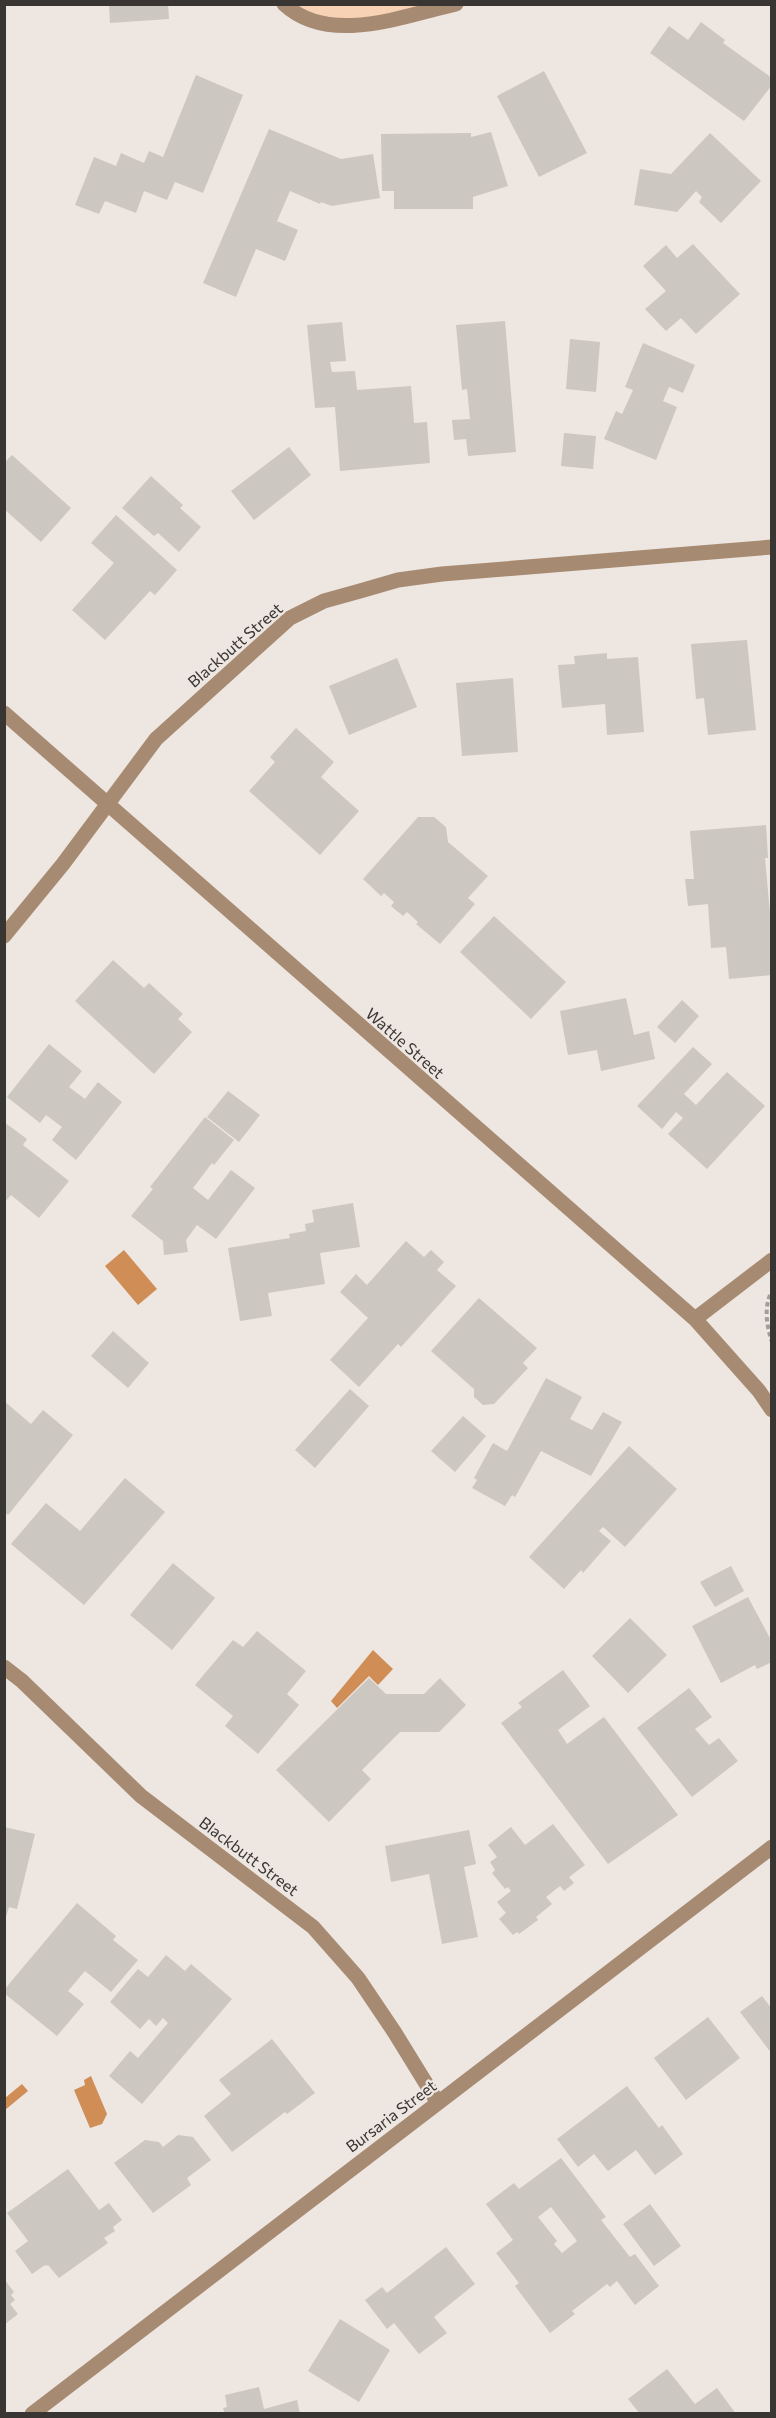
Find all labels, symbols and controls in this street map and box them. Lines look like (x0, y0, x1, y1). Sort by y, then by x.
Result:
street label: Blackbutt Street (183, 598, 286, 691)
street label: Wattle Street (362, 1003, 449, 1082)
street label: Blackbutt Street (196, 1812, 303, 1899)
street label: Bursaria Street (342, 2075, 440, 2156)

